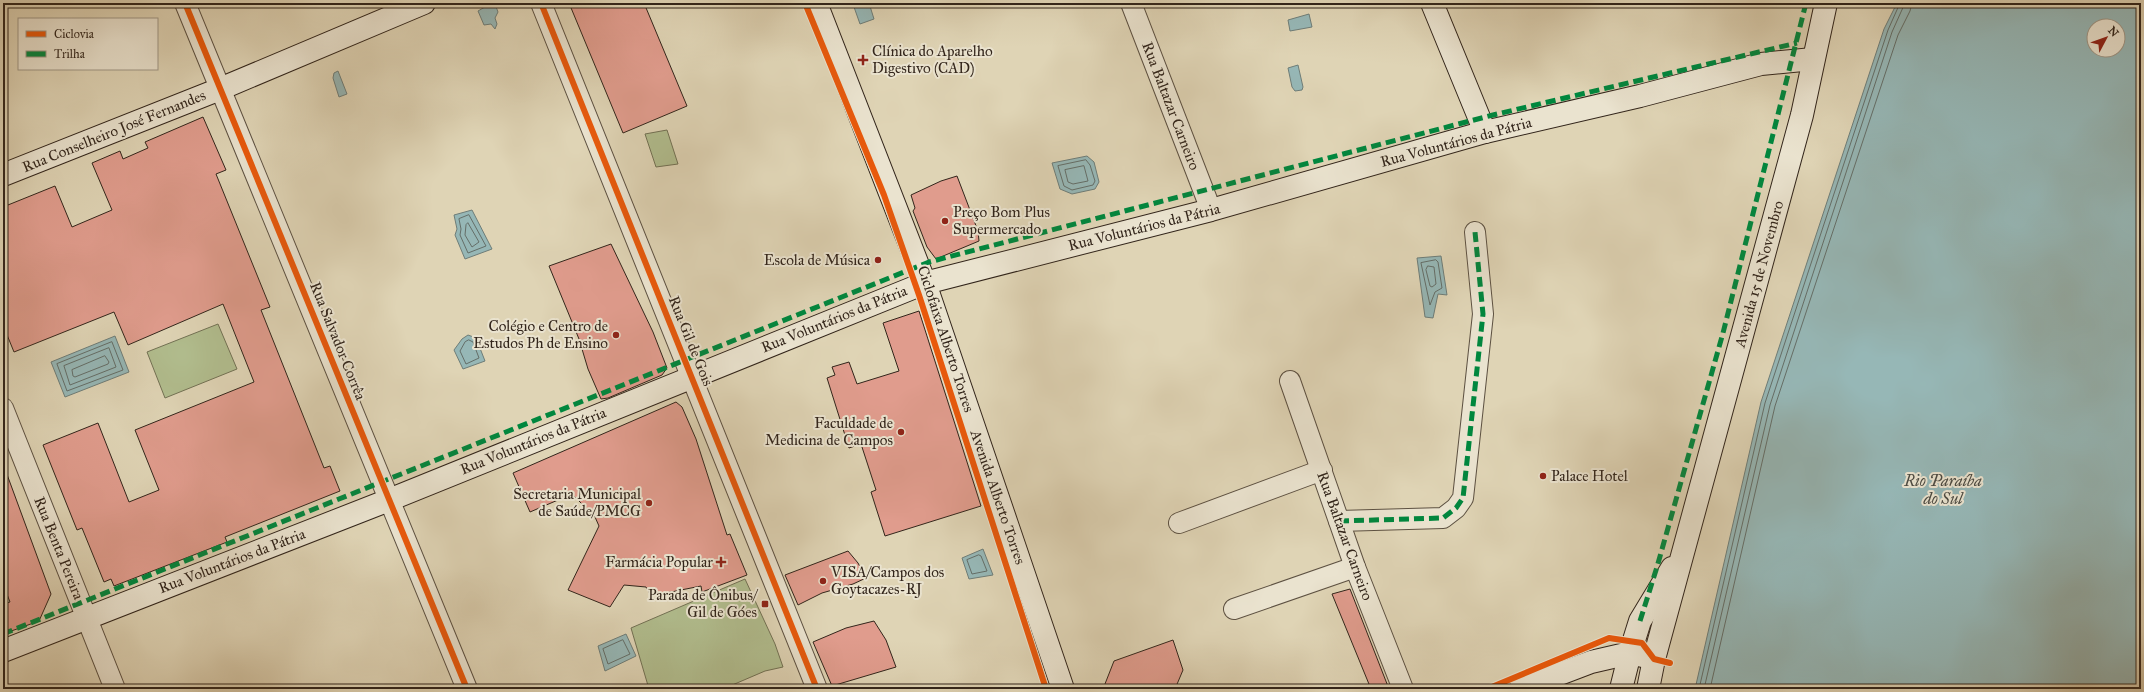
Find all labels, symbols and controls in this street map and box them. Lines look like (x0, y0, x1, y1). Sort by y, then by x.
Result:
legend (18, 18, 158, 70)
north arrow (2086, 18, 2126, 58)
text: N (2105, 24, 2122, 40)
text: Ciclovia (54, 27, 95, 41)
street label: Rua Baltazar Carneiro (1138, 39, 1204, 173)
place label: Clínica do Aparelho Digestivo (CAD) (872, 42, 993, 78)
text: Trilha (54, 47, 86, 61)
marker: Clínica do Aparelho Digestivo (CAD) (857, 54, 869, 66)
street label: Rua Conselheiro José Fernandes (20, 86, 209, 177)
street label: Rua Voluntários da Pátria (1378, 113, 1534, 171)
street label: Avenida 15 de Novembro (1730, 198, 1787, 350)
street label: Rua Voluntários da Pátria (1066, 199, 1222, 255)
place label: Preço Bom Plus Supermercado (953, 203, 1050, 238)
marker: Preço Bom Plus Supermercado (940, 216, 950, 226)
place label: Escola de Música (764, 251, 871, 269)
marker: Escola de Música (873, 255, 883, 265)
street label: Ciclofaixa Alberto Torres (914, 263, 978, 415)
street label: Rua Salvador Corrêa (306, 279, 370, 403)
street label: Rua Voluntários da Pátria (758, 281, 910, 357)
street label: Rua Gil de Gois (665, 293, 717, 389)
place label: Colégio e Centro de Estudos Ph de Ensino (473, 317, 608, 352)
marker: Colégio e Centro de Estudos Ph de Ensino (611, 330, 621, 340)
street label: Rua Voluntários da Pátria (457, 403, 609, 479)
place label: Faculdade de Medicina de Campos (765, 414, 893, 449)
street label: Avenida Alberto Torres (966, 426, 1029, 567)
marker: Faculdade de Medicina de Campos (896, 427, 906, 437)
place label: Palace Hotel (1551, 467, 1629, 485)
street label: Rua Baltazar Carneiro (1313, 469, 1377, 603)
marker: Palace Hotel (1538, 471, 1548, 481)
water label: Rio Paraíba do Sul (1903, 471, 1982, 508)
place label: Secretaria Municipal de Saúde/PMCG (513, 485, 642, 520)
street label: Rua Benta Pereira (30, 494, 88, 603)
marker: Secretaria Municipal de Saúde/PMCG (644, 498, 654, 508)
street label: Rua Voluntários da Pátria (156, 524, 309, 597)
place label: Farmácia Popular (605, 553, 713, 571)
marker: Farmácia Popular (716, 557, 726, 567)
place label: VISA/Campos dos Goytacazes-RJ (830, 563, 944, 599)
marker: VISA/Campos dos Goytacazes-RJ (818, 576, 828, 586)
place label: Parada de Ônibus/ Gil de Góes (648, 586, 759, 621)
marker: Parada de Ônibus/ Gil de Góes (760, 599, 770, 609)

